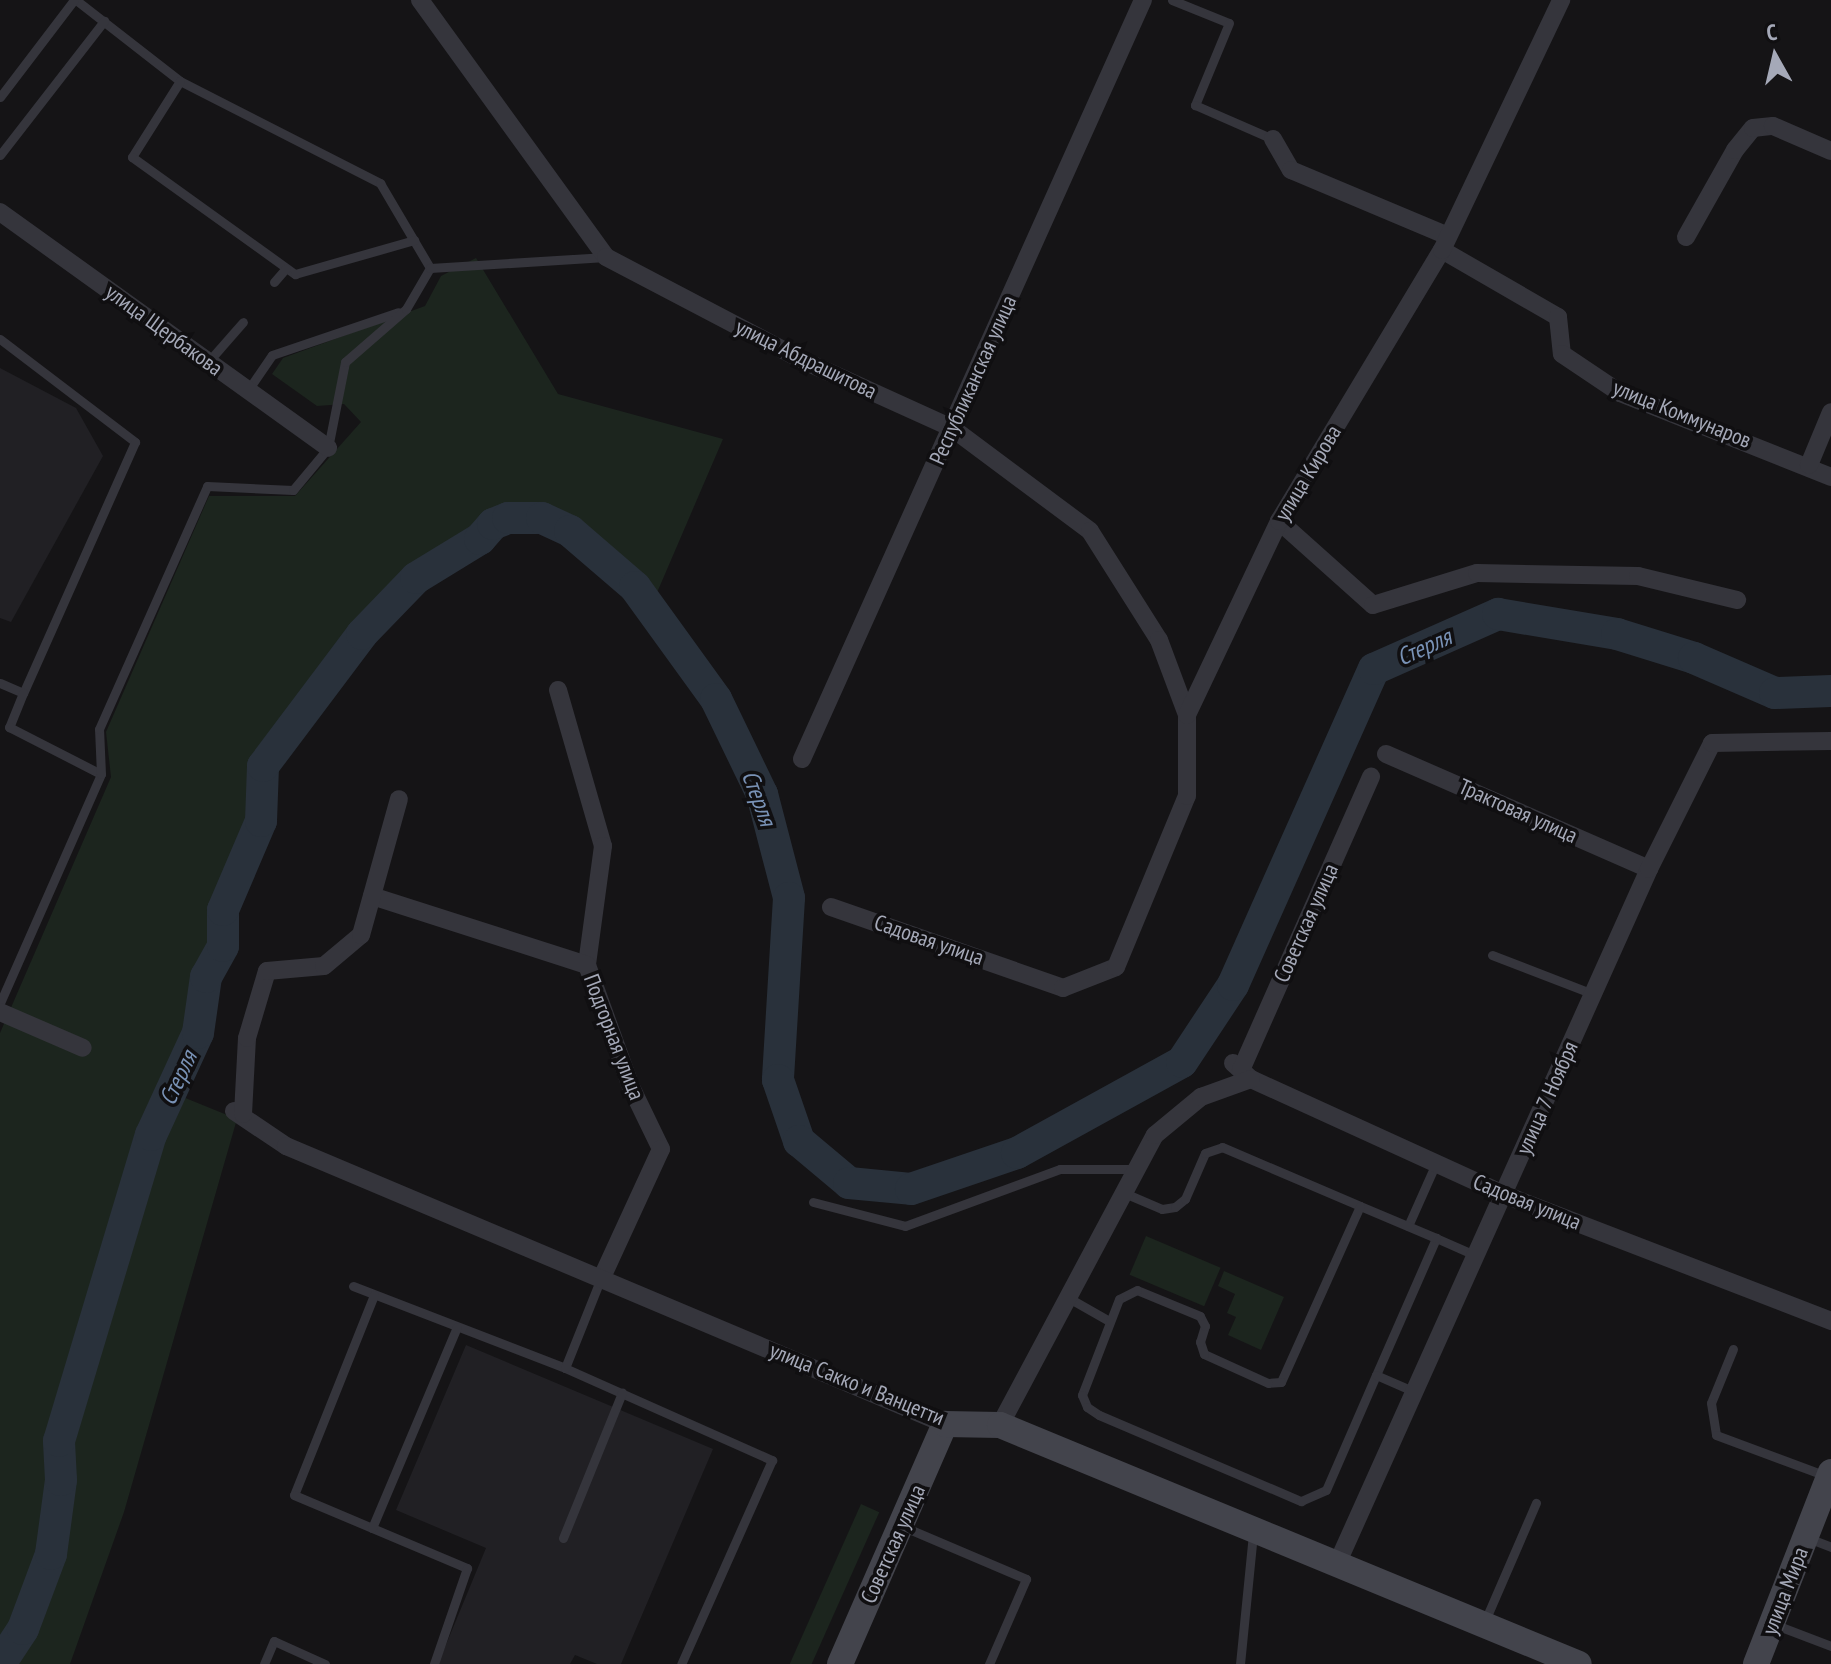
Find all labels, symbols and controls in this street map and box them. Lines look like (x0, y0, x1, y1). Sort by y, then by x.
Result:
north arrow (1735, 16, 1815, 96)
text: С (1765, 18, 1779, 47)
street label: улица Щербакова (100, 279, 228, 381)
street label: Республиканская улица (924, 291, 1022, 469)
street label: улица Абдрашитова (731, 313, 881, 405)
street label: улица Коммунаров (1609, 374, 1755, 454)
street label: улица Кирова (1269, 420, 1347, 526)
water label: Стерля (1392, 622, 1456, 672)
water label: Стерля (736, 766, 782, 830)
street label: Трактовая улица (1455, 773, 1581, 849)
street label: Советская улица (1268, 860, 1344, 986)
street label: Садовая улица (871, 909, 987, 971)
street label: Подгорная улица (578, 970, 650, 1104)
street label: улица 7 Ноября (1510, 1037, 1584, 1159)
water label: Стерля (153, 1046, 203, 1110)
street label: Садовая улица (1469, 1168, 1585, 1236)
street label: улица Сакко и Ванцетти (766, 1337, 948, 1431)
street label: Советская улица (855, 1481, 931, 1607)
street label: улица Мира (1756, 1543, 1814, 1639)

